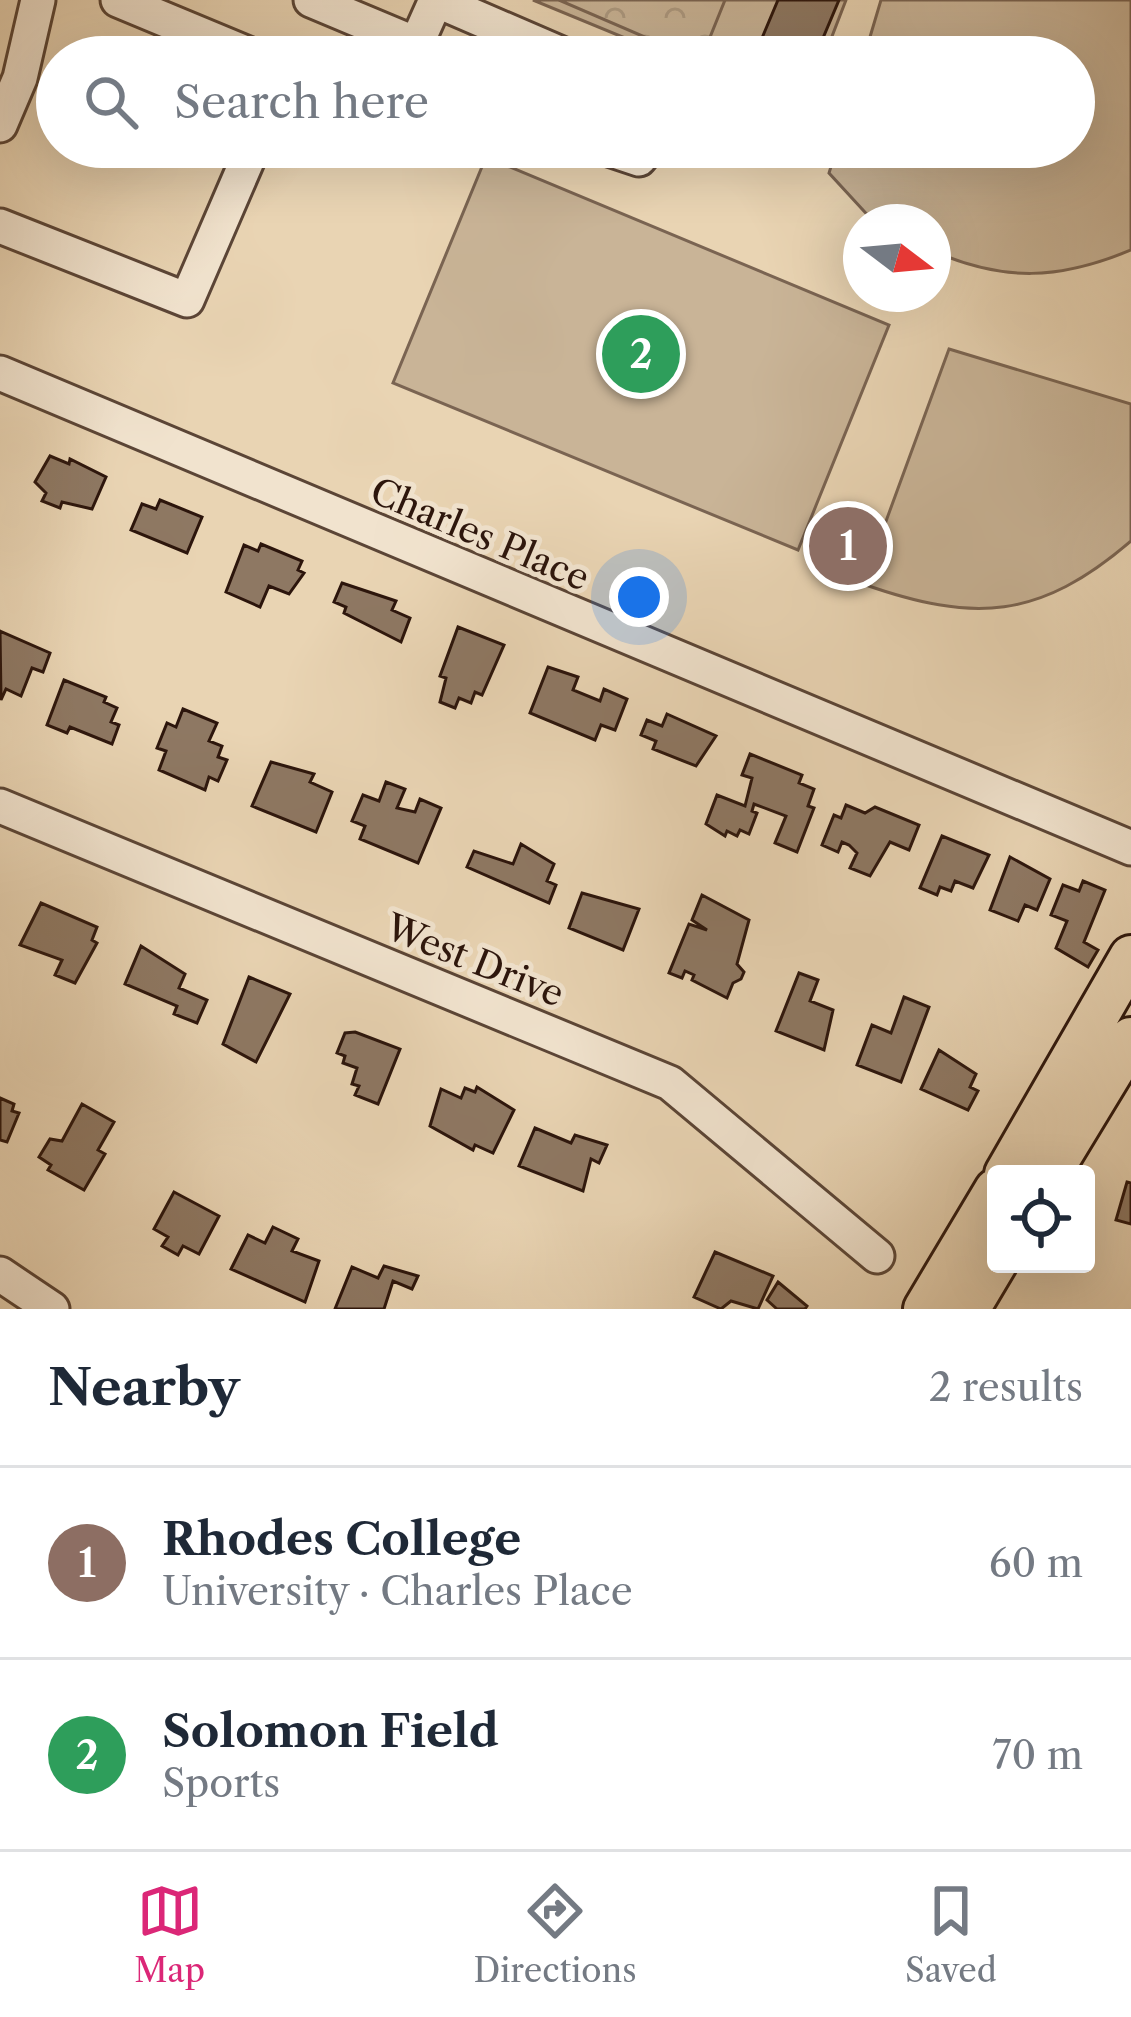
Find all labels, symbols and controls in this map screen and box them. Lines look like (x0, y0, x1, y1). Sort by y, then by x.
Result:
search box (36, 36, 1095, 168)
icon: search (78, 69, 144, 135)
text: Search here (174, 74, 429, 130)
north arrow (843, 204, 951, 312)
pin: 2 (602, 309, 680, 399)
street label: Charles Place (364, 468, 596, 600)
pin: 1 (809, 501, 887, 591)
your location (609, 567, 669, 627)
street label: West Drive (379, 904, 570, 1016)
map controls (987, 1165, 1095, 1273)
button: locate (987, 1165, 1095, 1273)
text: Nearby (48, 1356, 240, 1418)
text: 2 results (929, 1363, 1083, 1411)
text: Rhodes College (162, 1511, 521, 1567)
text: 1 (78, 1539, 96, 1587)
text: 60 m (989, 1539, 1083, 1587)
text: University · Charles Place (162, 1567, 633, 1615)
text: Solomon Field (162, 1703, 499, 1759)
text: 2 (75, 1731, 99, 1779)
text: 70 m (992, 1731, 1083, 1779)
text: Sports (162, 1759, 280, 1807)
tab: Map (134, 1878, 205, 1991)
tab: Directions (474, 1878, 637, 1991)
tab: Saved (905, 1878, 997, 1991)

